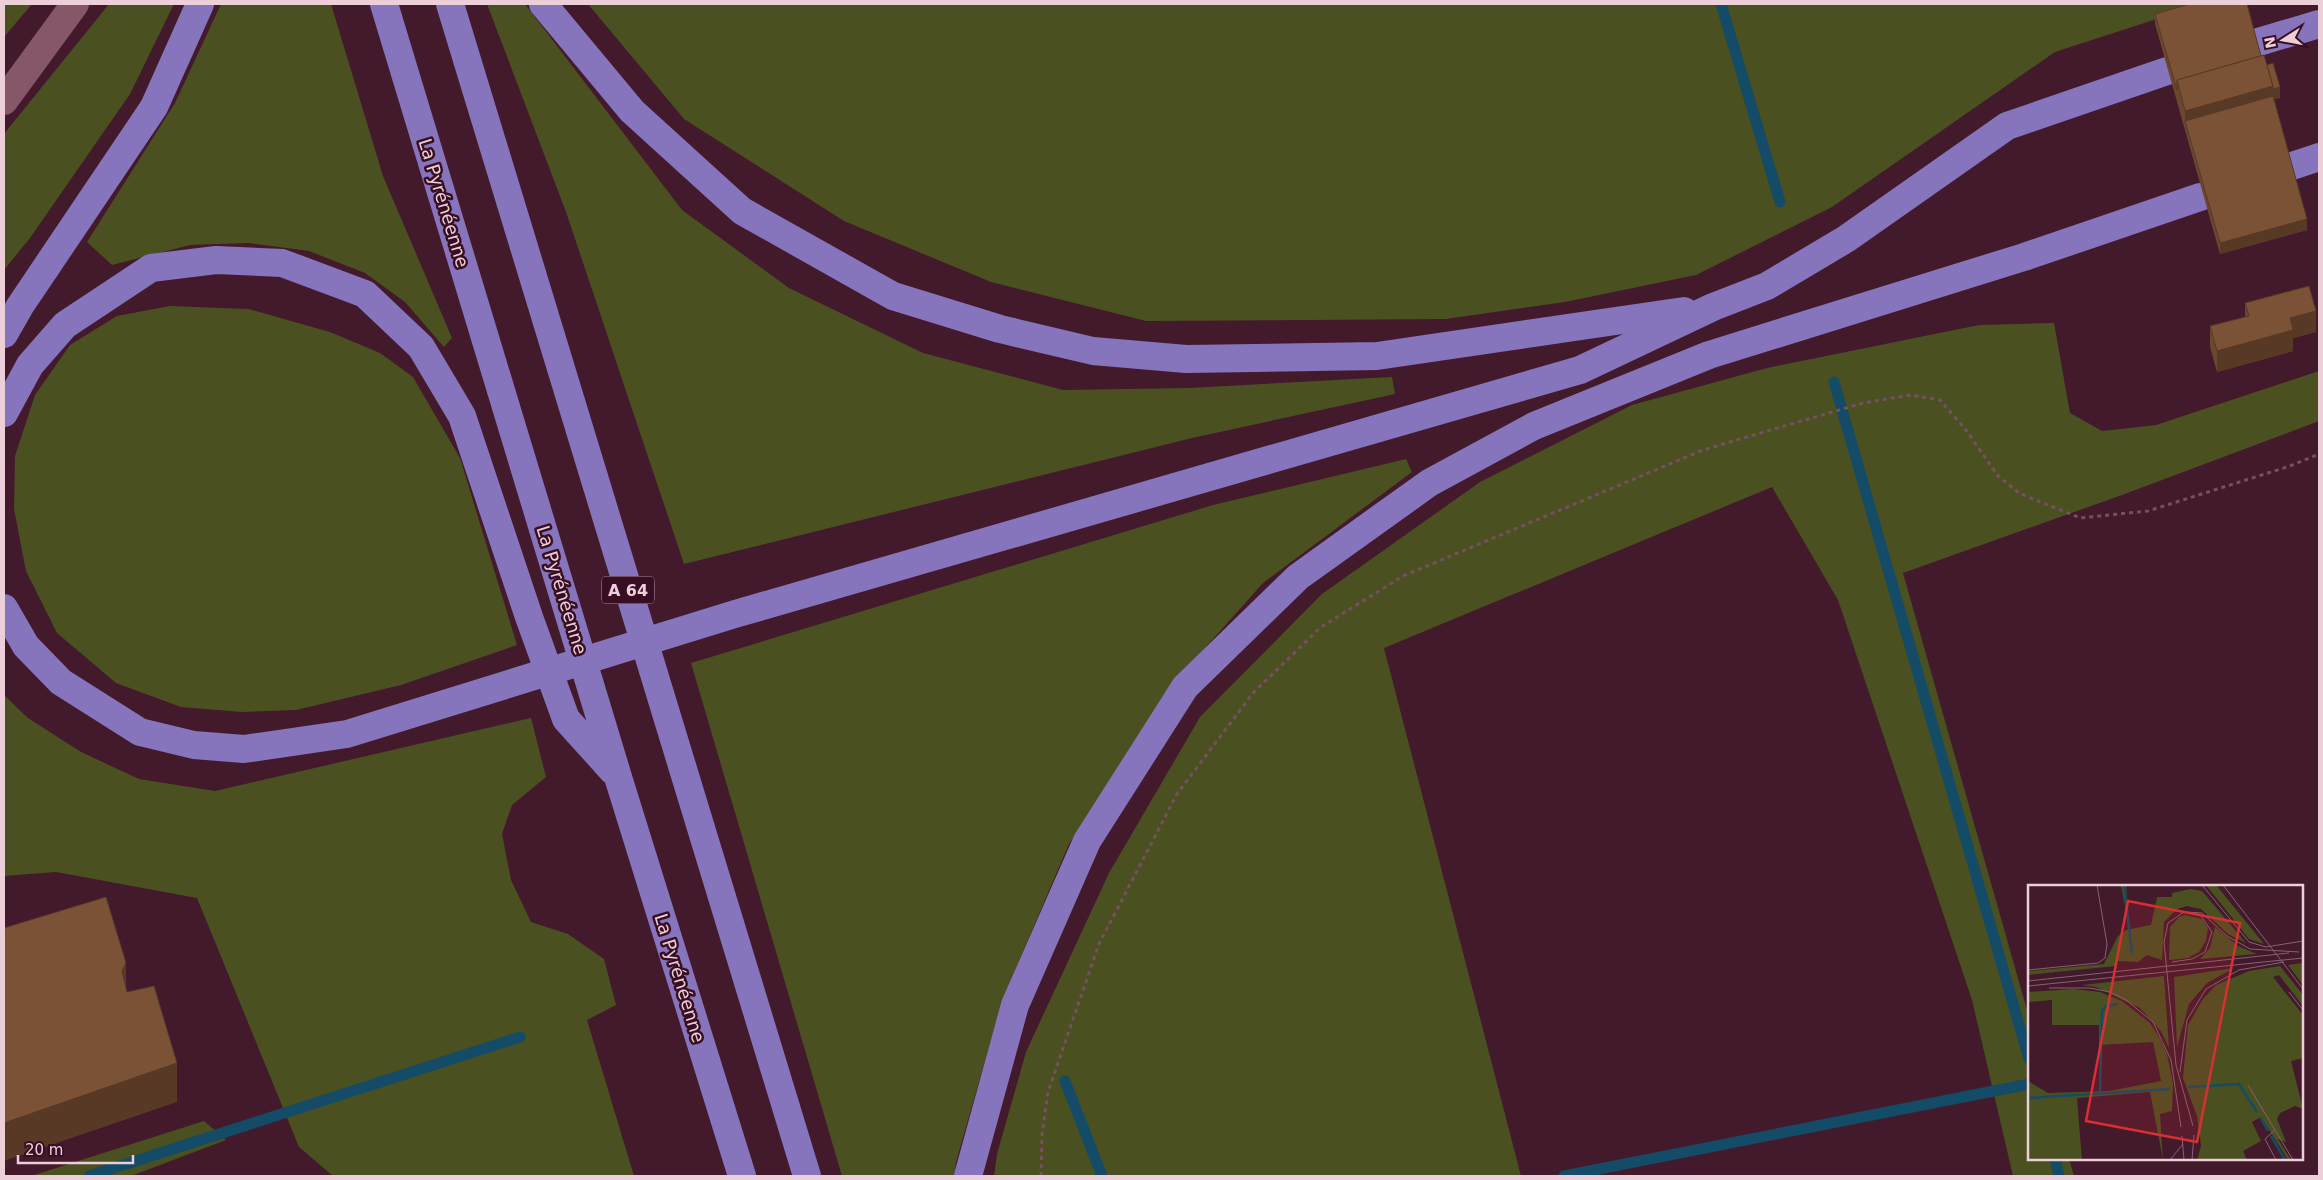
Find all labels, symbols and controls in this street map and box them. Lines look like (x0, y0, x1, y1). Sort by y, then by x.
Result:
north arrow (2258, 15, 2308, 65)
text: N (2261, 35, 2279, 50)
street label: La Pyrénéenne (414, 136, 474, 270)
street label: La Pyrénéenne (532, 523, 592, 657)
road number: A 64 (602, 576, 654, 604)
inset map (2028, 885, 2303, 1160)
street label: La Pyrénéenne (650, 911, 710, 1045)
scale bar (18, 1132, 132, 1164)
text: 20 m (25, 1141, 63, 1159)

